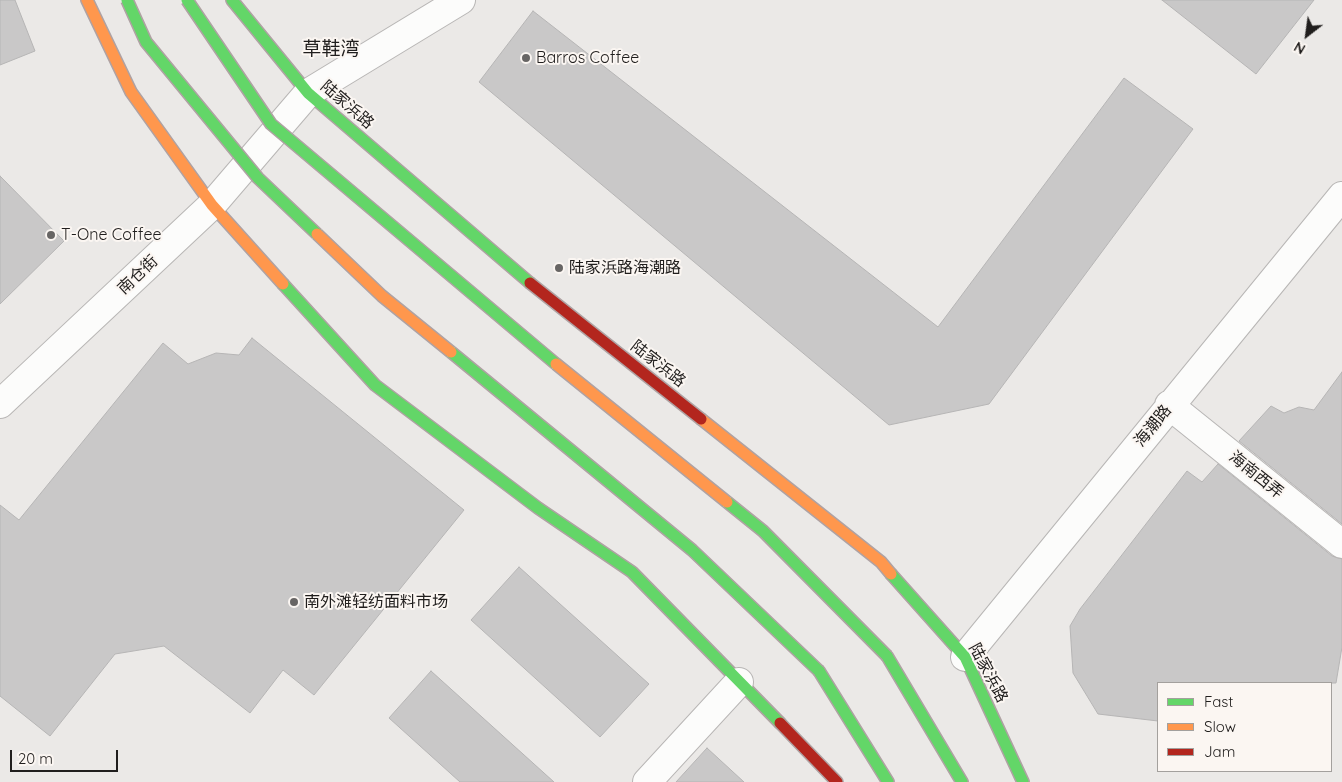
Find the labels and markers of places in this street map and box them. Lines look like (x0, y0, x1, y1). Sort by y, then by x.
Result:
place label: Barros Coffee (536, 48, 639, 68)
marker: Barros Coffee (520, 52, 532, 64)
place label: T-One Coffee (61, 225, 162, 245)
marker: T-One Coffee (45, 229, 57, 241)
place label: 陆家浜路海潮路 (569, 258, 681, 278)
marker: 陆家浜路海潮路 (553, 262, 565, 274)
place label: 南外滩轻纺面料市场 (304, 592, 448, 612)
marker: 南外滩轻纺面料市场 (288, 596, 300, 608)

